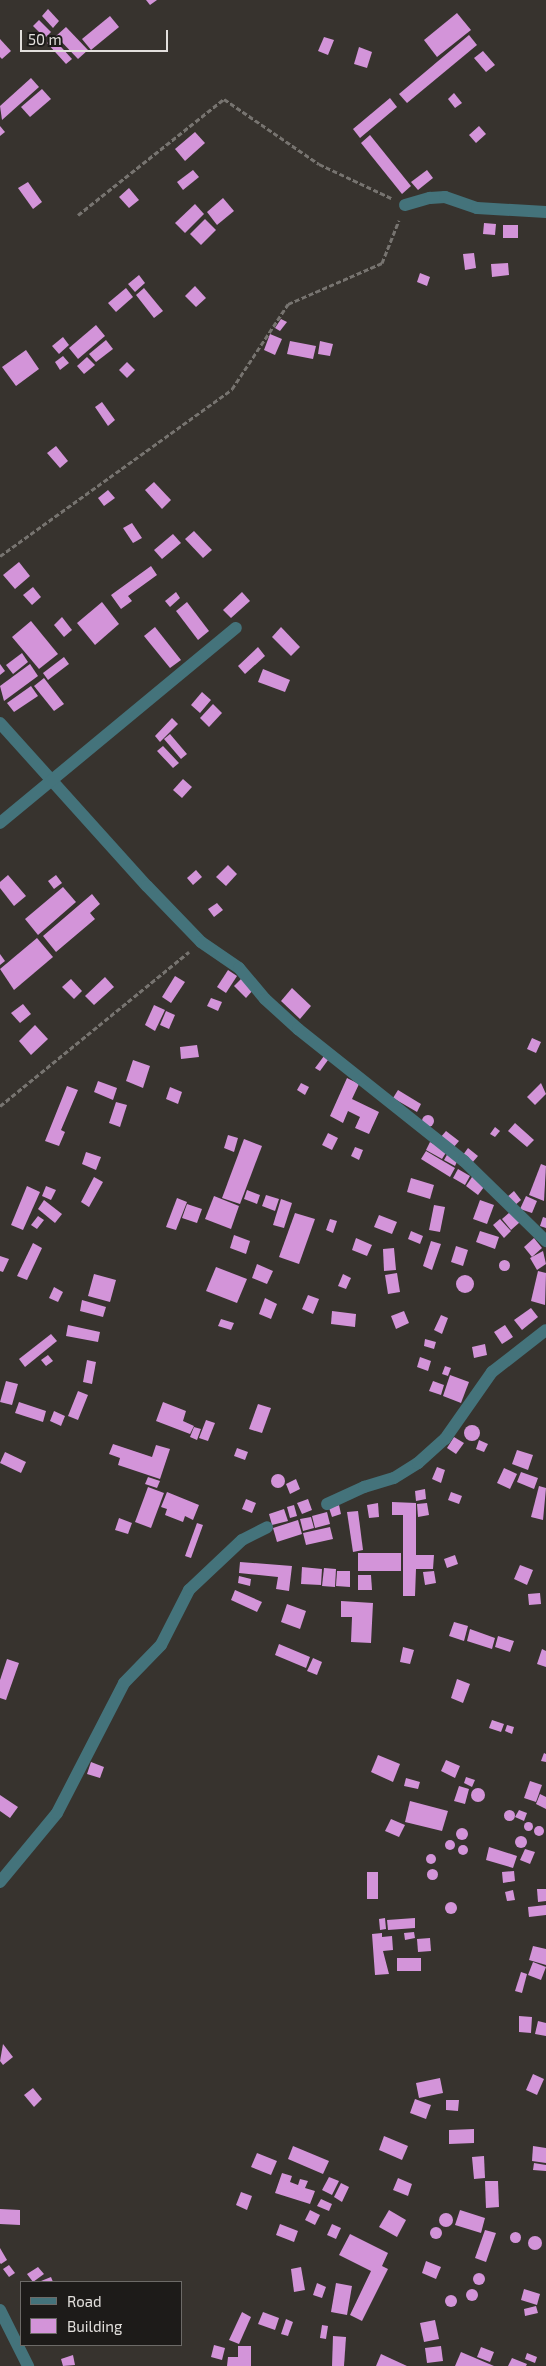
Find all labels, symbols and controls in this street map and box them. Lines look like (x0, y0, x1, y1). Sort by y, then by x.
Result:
scale bar (22, 20, 170, 52)
text: 50 m (28, 30, 62, 48)
legend (20, 2281, 182, 2346)
text: Road (67, 2292, 102, 2310)
text: Building (67, 2317, 122, 2335)

